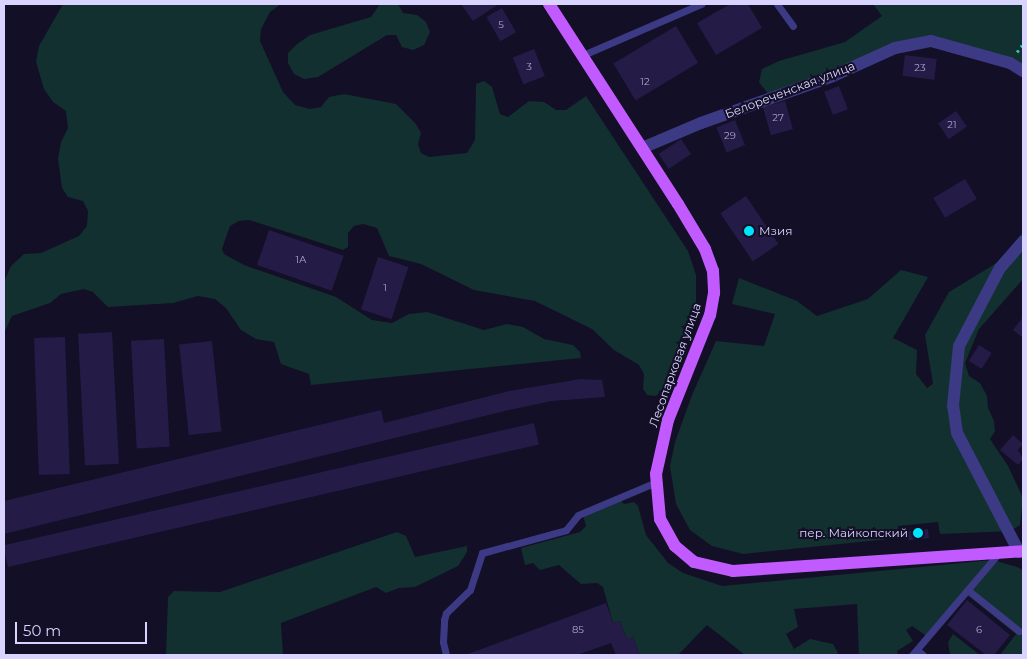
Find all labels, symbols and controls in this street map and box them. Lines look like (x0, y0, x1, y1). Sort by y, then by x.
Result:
house number: 5 (498, 19, 504, 31)
street label: Белореченская улица (723, 59, 857, 121)
house number: 3 (526, 61, 532, 73)
house number: 23 (914, 62, 926, 74)
house number: 12 (640, 76, 650, 88)
house number: 27 (772, 112, 784, 124)
house number: 21 (947, 119, 957, 131)
house number: 29 (724, 130, 736, 142)
place label: Мзия (759, 224, 792, 238)
marker: Мзия (743, 225, 755, 237)
house number: 1А (295, 254, 307, 266)
house number: 1 (383, 282, 387, 294)
street label: Лесопарковая улица (646, 301, 704, 429)
place label: пер. Майкопский (799, 526, 908, 540)
marker: пер. Майкопский (912, 527, 924, 539)
scale bar (18, 612, 150, 644)
text: 50 m (23, 621, 61, 640)
house number: 85 (572, 624, 584, 636)
house number: 6 (976, 624, 982, 636)

